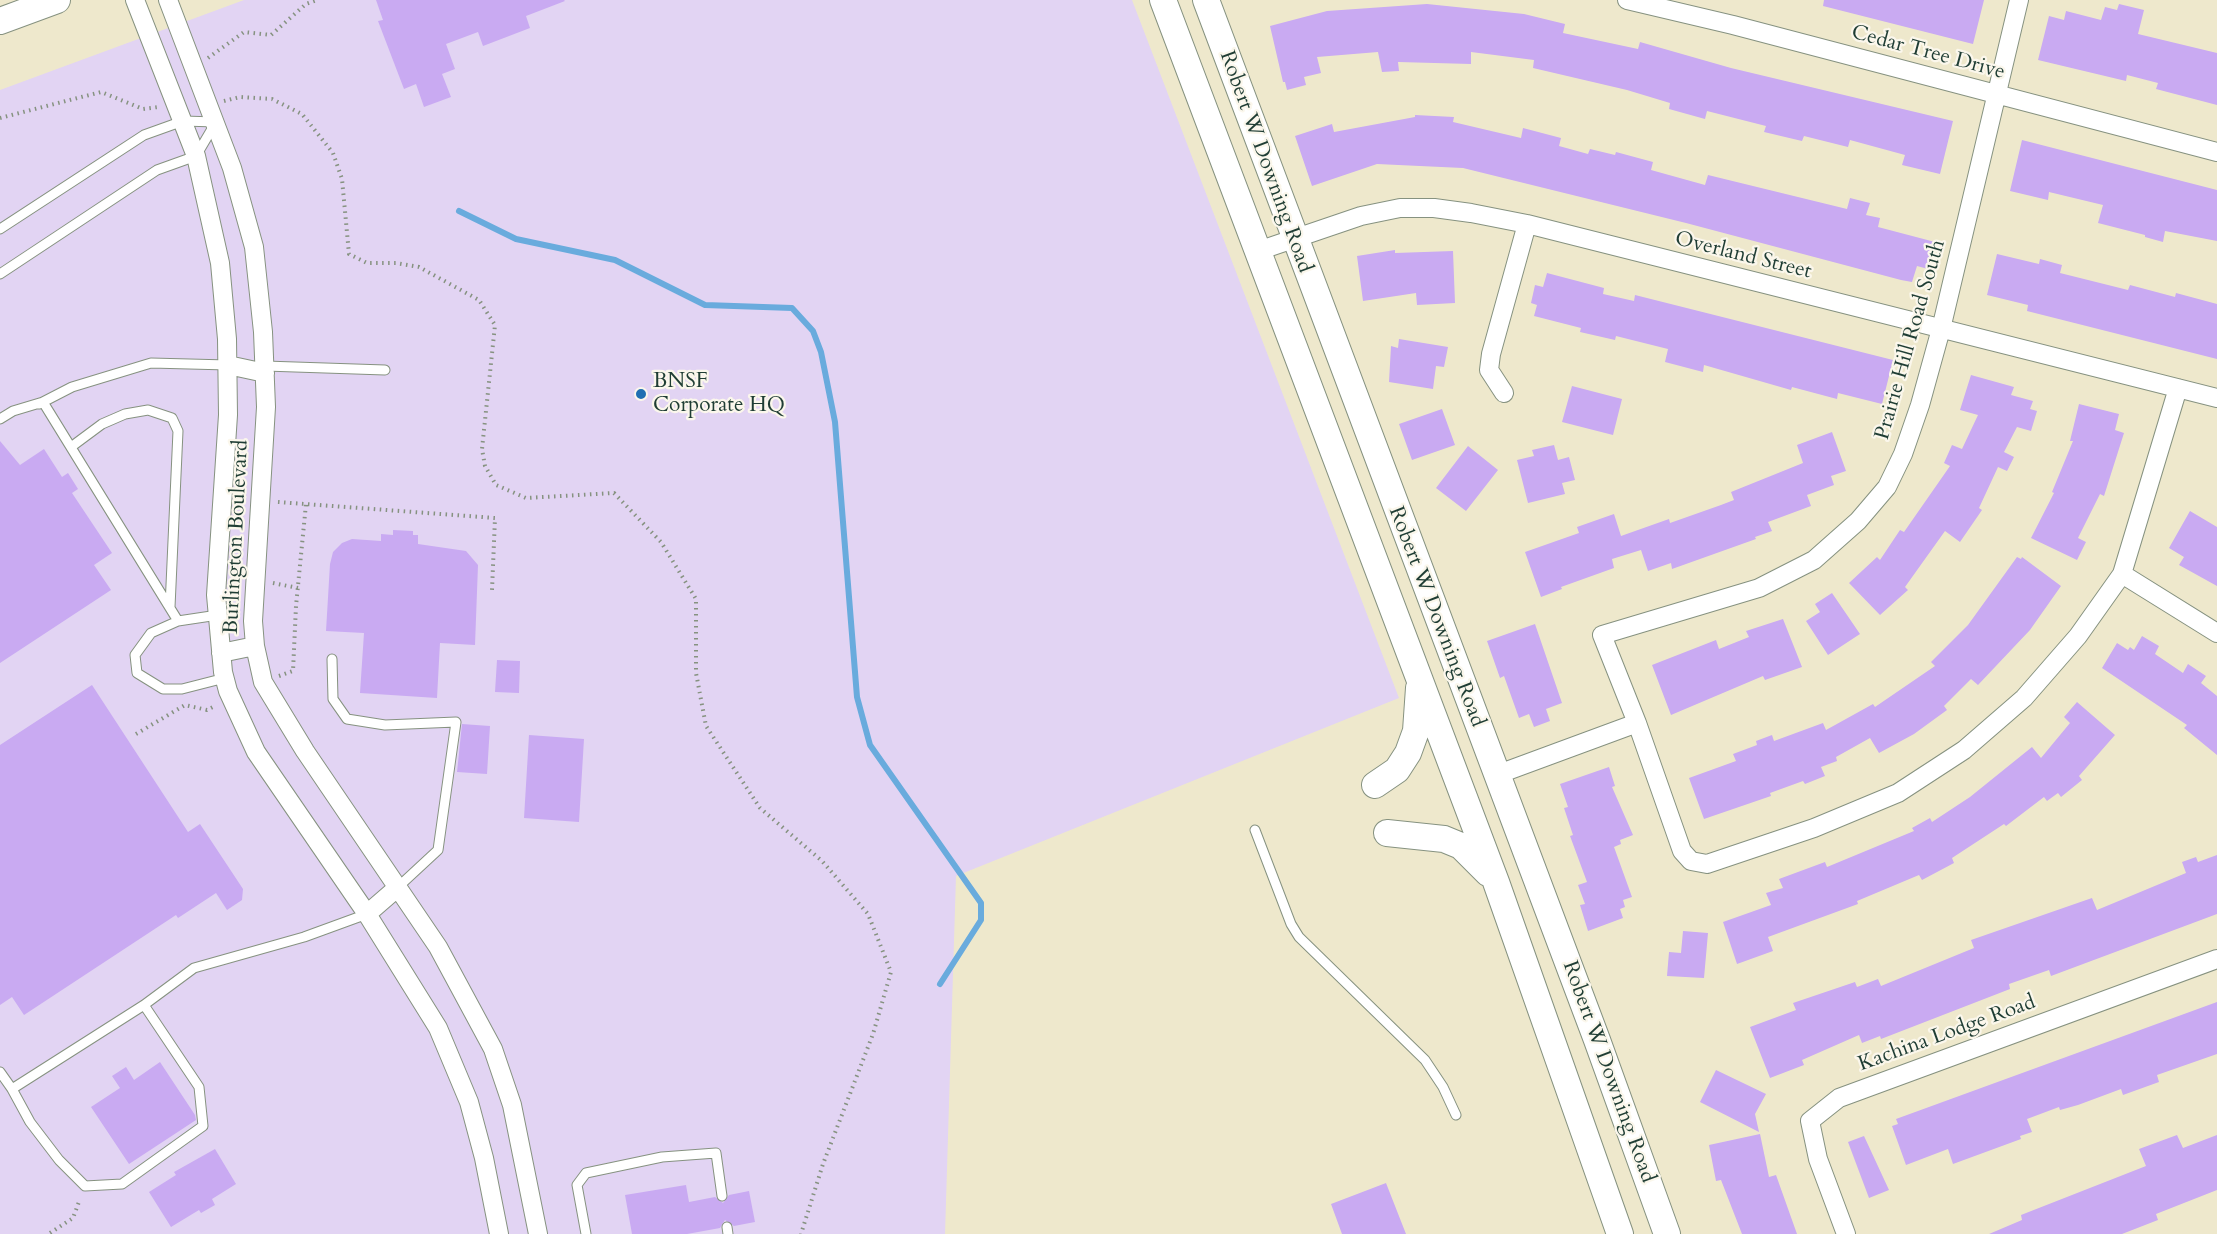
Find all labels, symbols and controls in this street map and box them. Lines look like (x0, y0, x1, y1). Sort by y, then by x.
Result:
street label: Cedar Tree Drive (1849, 20, 2007, 86)
street label: Robert W Downing Road (1213, 48, 1317, 276)
street label: Overland Street (1672, 227, 1814, 285)
street label: Prairie Hill Road South (1870, 237, 1952, 443)
place label: BNSF Corporate HQ (653, 369, 785, 419)
marker: BNSF Corporate HQ (634, 387, 648, 401)
street label: Burlington Boulevard (219, 439, 255, 635)
street label: Robert W Downing Road (1382, 503, 1490, 731)
street label: Robert W Downing Road (1556, 958, 1660, 1186)
street label: Kachina Lodge Road (1855, 990, 2039, 1078)

